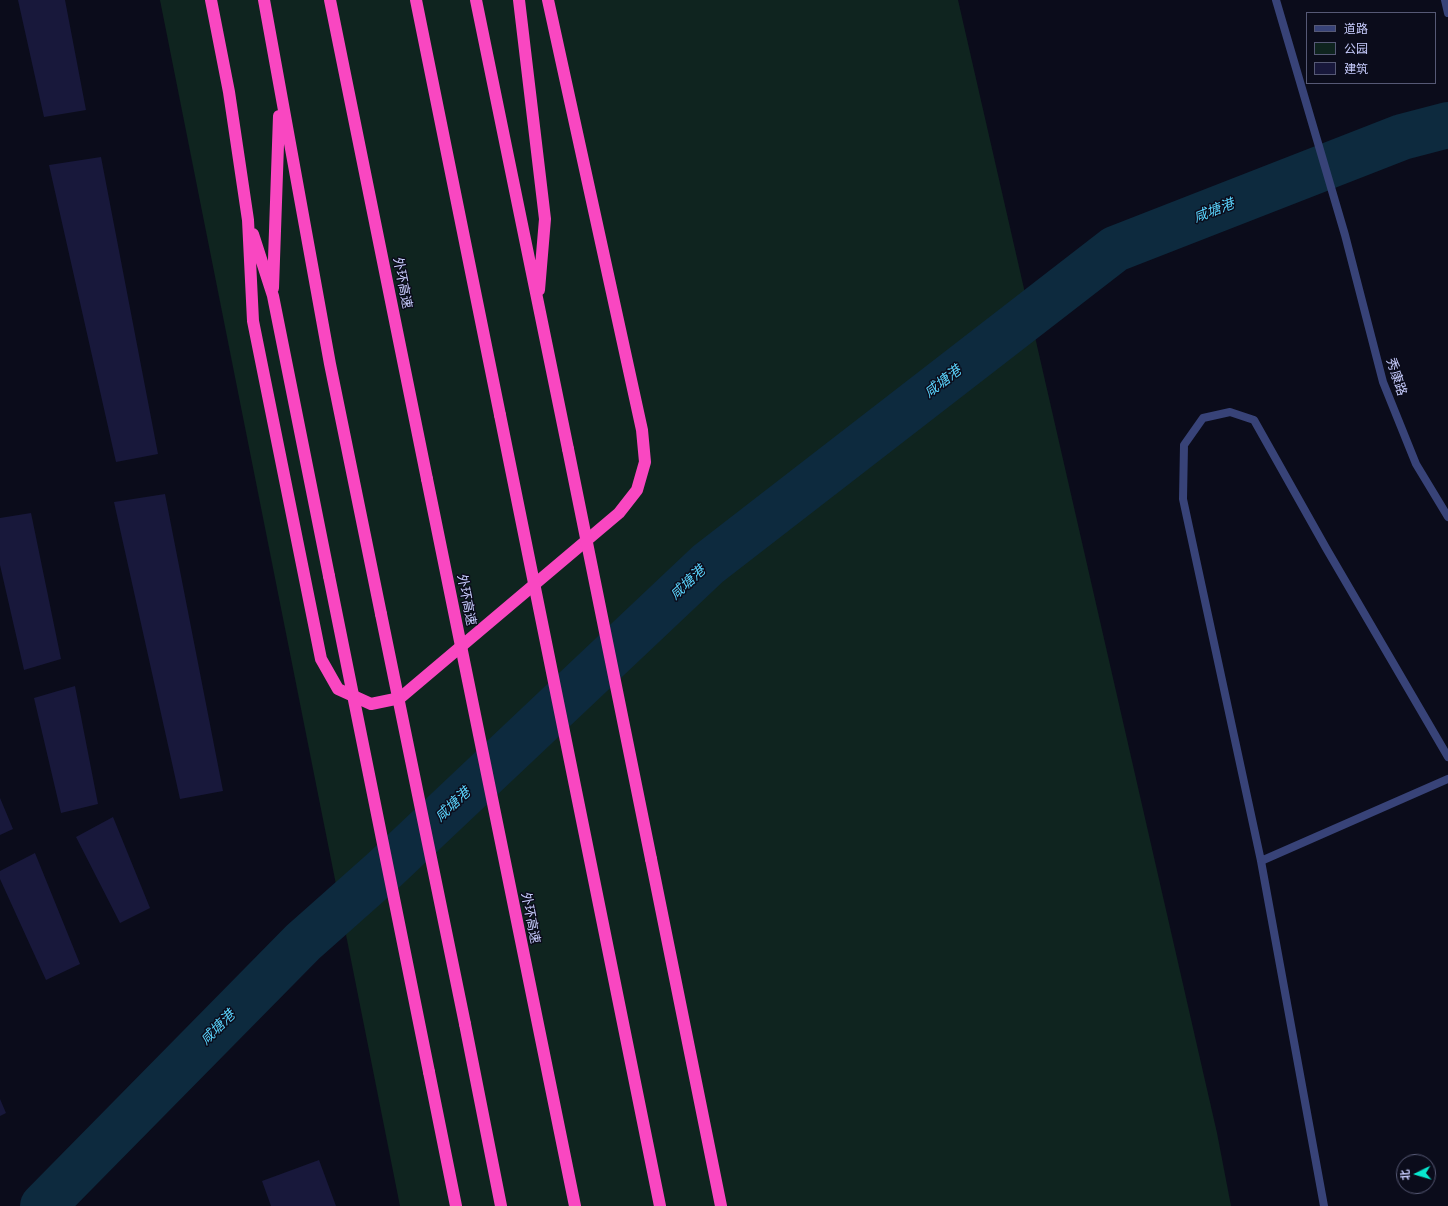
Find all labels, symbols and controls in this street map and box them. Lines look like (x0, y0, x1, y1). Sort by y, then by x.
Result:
legend (1306, 12, 1436, 84)
text: 道路 (1344, 20, 1368, 37)
text: 公园 (1344, 40, 1368, 57)
text: 建筑 (1344, 60, 1368, 77)
water label: 咸塘港 (1191, 196, 1237, 226)
street label: 外环高速 (389, 256, 415, 310)
street label: 秀康路 (1383, 356, 1409, 398)
water label: 咸塘港 (921, 362, 965, 402)
water label: 咸塘港 (667, 563, 709, 603)
street label: 外环高速 (453, 573, 479, 627)
water label: 咸塘港 (432, 785, 474, 825)
street label: 外环高速 (517, 891, 543, 945)
water label: 咸塘港 (197, 1007, 239, 1049)
north arrow (1396, 1154, 1436, 1194)
text: 北 (1397, 1169, 1412, 1181)

